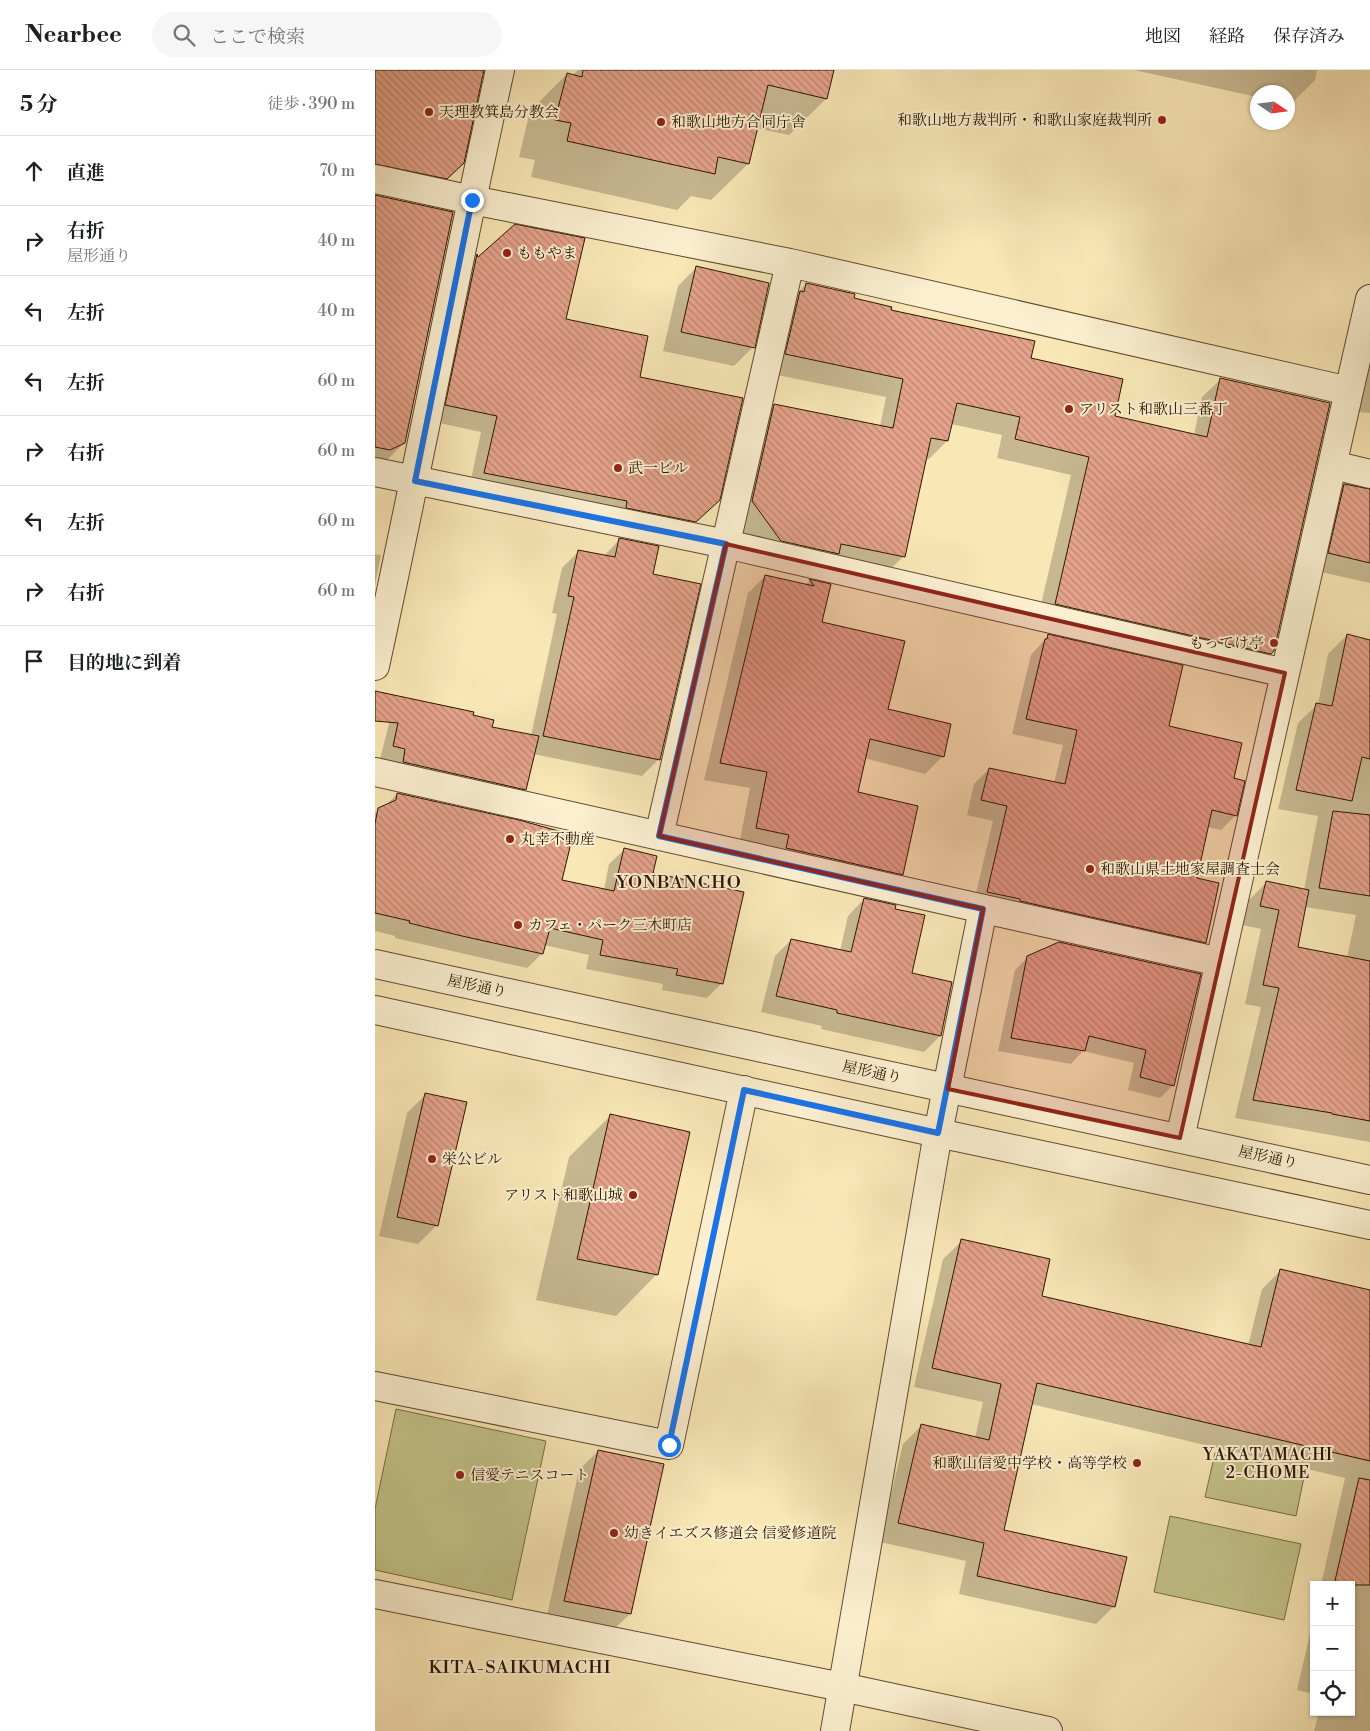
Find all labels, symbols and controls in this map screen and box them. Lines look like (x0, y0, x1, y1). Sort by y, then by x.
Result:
search box (152, 12, 502, 57)
text: Nearbee (25, 20, 122, 50)
icon: search (170, 21, 198, 49)
text: ここで検索 (210, 25, 305, 49)
text: 地図 (1145, 25, 1181, 48)
text: 経路 (1209, 25, 1245, 48)
text: 保存済み (1273, 25, 1345, 48)
north arrow (1250, 85, 1295, 130)
text: 5 分 (20, 92, 57, 118)
text: 徒歩 · 390 m (267, 94, 355, 114)
place label: 天理教箕島分教会 (439, 103, 559, 122)
marker: 天理教箕島分教会 (423, 106, 435, 118)
place label: 和歌山地方裁判所・和歌山家庭裁判所 (897, 111, 1152, 130)
place label: 和歌山地方合同庁舎 (671, 113, 806, 132)
marker: 和歌山地方裁判所・和歌山家庭裁判所 (1156, 114, 1168, 126)
marker: 和歌山地方合同庁舎 (655, 116, 667, 128)
icon: ahead (20, 157, 48, 185)
text: 直進 (67, 161, 105, 185)
text: 70 m (319, 161, 355, 181)
route end (461, 189, 484, 212)
text: 右折 (67, 219, 105, 243)
icon: right (20, 227, 48, 255)
text: 40 m (318, 231, 355, 251)
place label: ももやま (517, 244, 577, 263)
text: 屋形通り (67, 246, 131, 266)
marker: ももやま (501, 247, 513, 259)
icon: left (20, 297, 48, 325)
text: 左折 (67, 301, 105, 325)
text: 40 m (318, 301, 355, 321)
icon: left (20, 367, 48, 395)
text: 左折 (67, 371, 105, 395)
text: 60 m (317, 371, 355, 391)
place label: アリスト和歌山三番丁 (1079, 400, 1228, 419)
marker: アリスト和歌山三番丁 (1063, 403, 1075, 415)
icon: right (20, 437, 48, 465)
text: 右折 (67, 441, 105, 465)
text: 60 m (317, 441, 355, 461)
place label: 武一ビル (628, 459, 688, 478)
marker: 武一ビル (612, 462, 624, 474)
icon: left (20, 507, 48, 535)
text: 左折 (67, 511, 105, 535)
text: 60 m (317, 511, 355, 531)
icon: right (20, 577, 48, 605)
text: 右折 (67, 581, 105, 605)
text: 60 m (317, 581, 355, 601)
place label: もってけ亭 (1189, 634, 1264, 653)
marker: もってけ亭 (1268, 637, 1280, 649)
icon: arrive (20, 647, 48, 675)
text: 目的地に到着 (67, 651, 181, 675)
place label: 丸幸不動産 (520, 830, 595, 849)
marker: 丸幸不動産 (504, 833, 516, 845)
place label: 和歌山県土地家屋調査士会 (1100, 860, 1280, 879)
marker: 和歌山県土地家屋調査士会 (1084, 863, 1096, 875)
district label: YONBANCHO (615, 871, 742, 894)
place label: カフェ・パーク三木町店 (528, 916, 692, 935)
marker: カフェ・パーク三木町店 (512, 919, 524, 931)
street label: 屋形通り (446, 971, 508, 1002)
street label: 屋形通り (841, 1057, 903, 1088)
street label: 屋形通り (1237, 1142, 1299, 1173)
place label: 栄公ビル (442, 1150, 502, 1169)
marker: 栄公ビル (426, 1153, 438, 1165)
place label: アリスト和歌山城 (504, 1186, 623, 1205)
marker: アリスト和歌山城 (627, 1189, 639, 1201)
route start (658, 1434, 681, 1457)
district label: YAKATAMACHI 2-CHOME (1202, 1445, 1333, 1483)
place label: 和歌山信愛中学校・高等学校 (932, 1454, 1127, 1473)
marker: 和歌山信愛中学校・高等学校 (1131, 1457, 1143, 1469)
place label: 信愛テニスコート (470, 1466, 589, 1485)
marker: 信愛テニスコート (454, 1469, 466, 1481)
place label: 幼きイエズス修道会 信愛修道院 (624, 1524, 837, 1543)
marker: 幼きイエズス修道会 信愛修道院 (608, 1527, 620, 1539)
map controls (1310, 1581, 1355, 1716)
button: + (1310, 1581, 1355, 1626)
button: − (1310, 1626, 1355, 1671)
district label: KITA-SAIKUMACHI (428, 1656, 612, 1679)
button: locate (1310, 1671, 1355, 1716)

